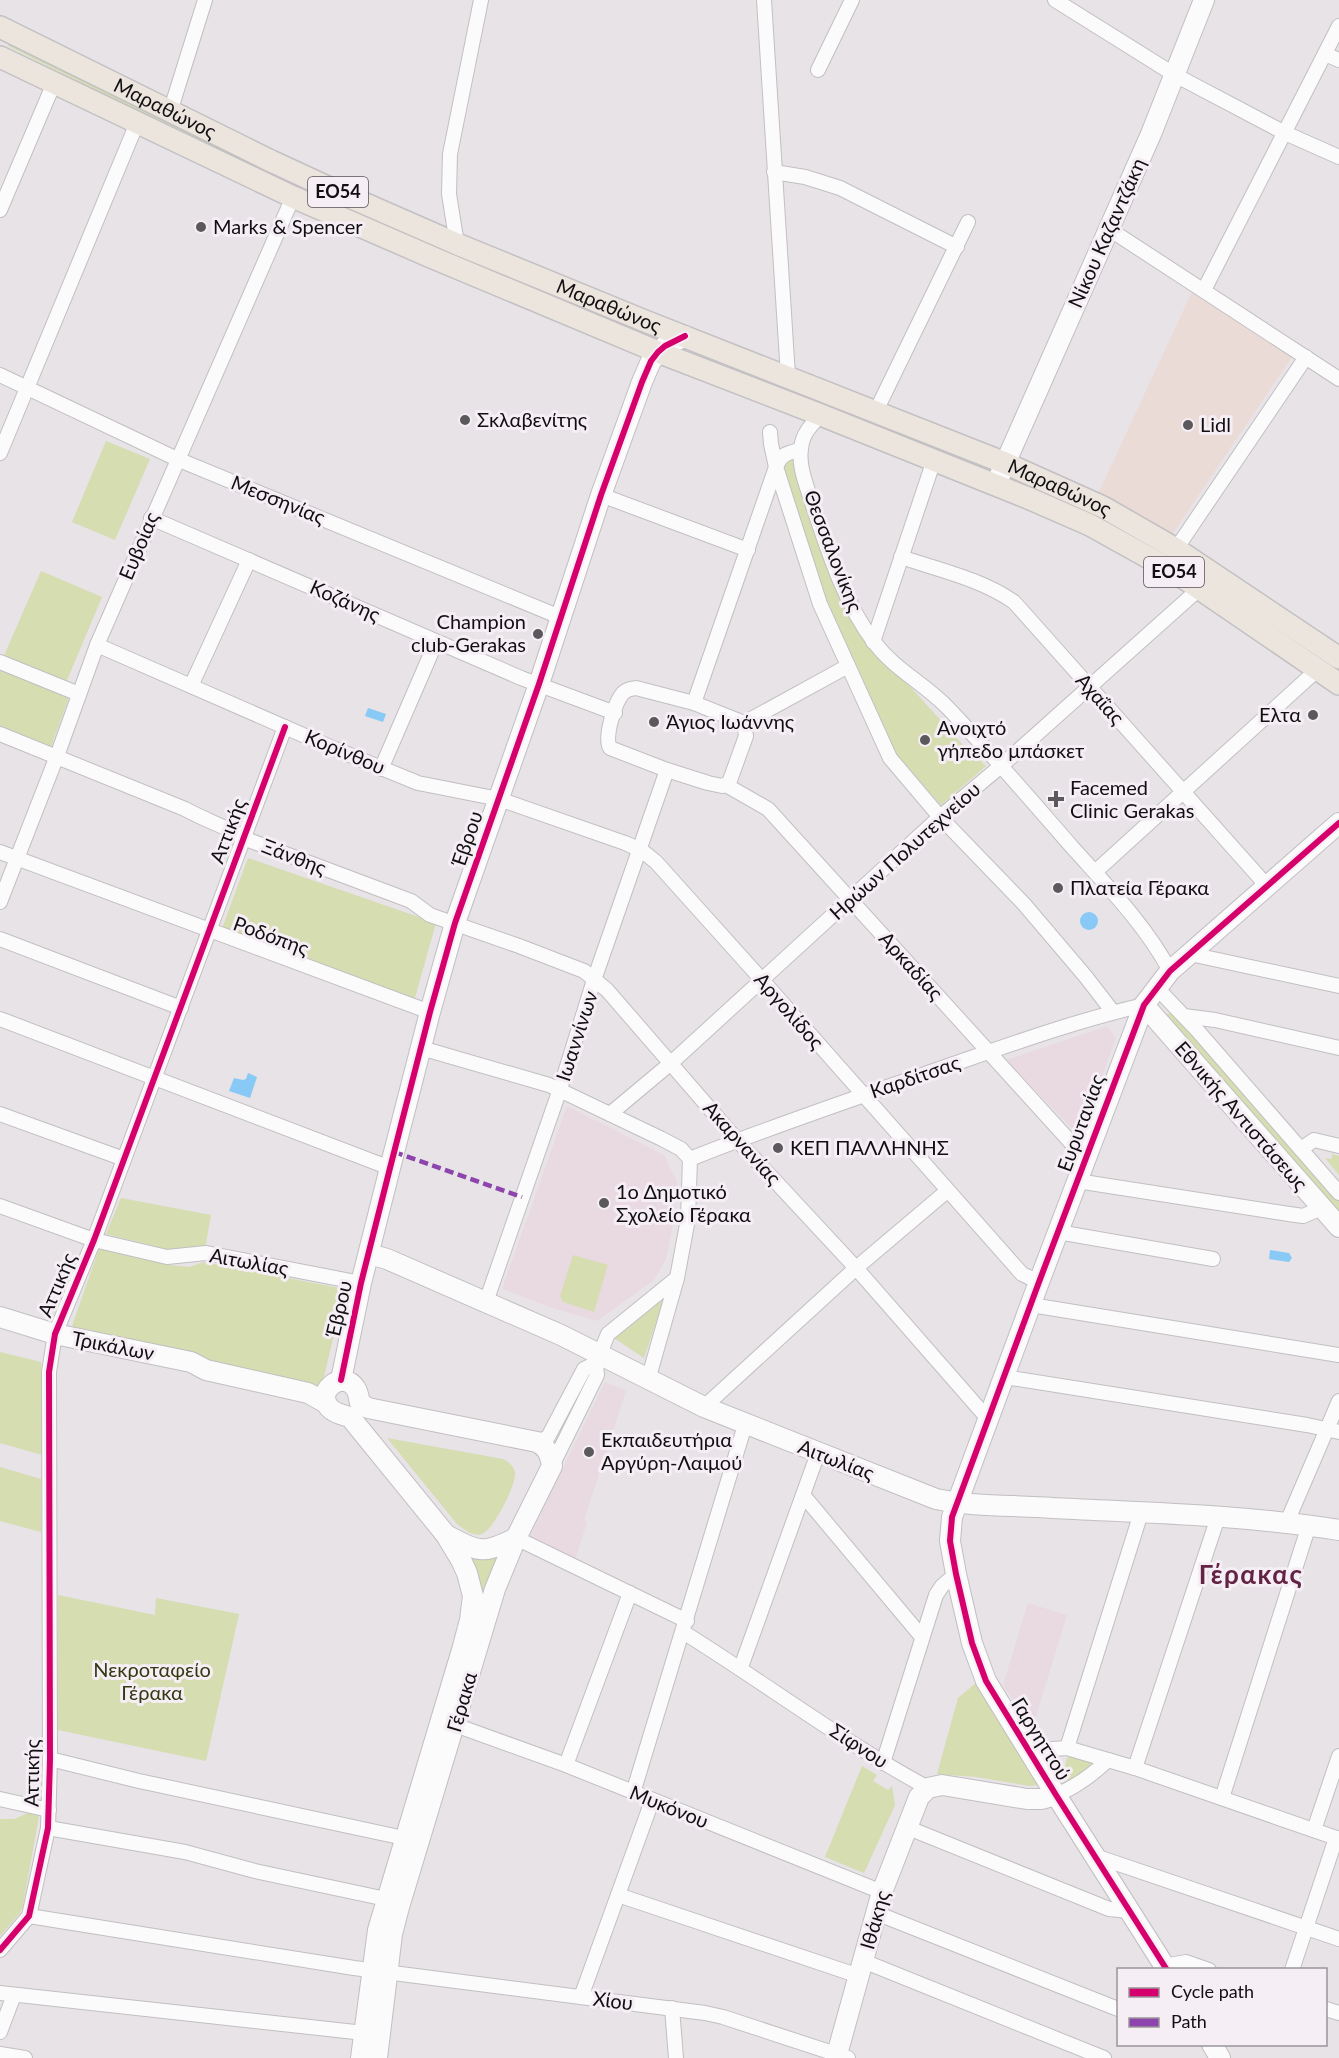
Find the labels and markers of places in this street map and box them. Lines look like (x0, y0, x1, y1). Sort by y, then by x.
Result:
place label: Marks & Spencer (213, 214, 363, 238)
marker: Marks & Spencer (194, 220, 208, 234)
place label: Σκλαβενίτης (477, 407, 587, 431)
place label: Lidl (1200, 412, 1231, 436)
marker: Σκλαβενίτης (458, 413, 472, 427)
marker: Lidl (1181, 418, 1195, 432)
place label: Champion club-Gerakas (411, 609, 526, 656)
marker: Champion club-Gerakas (531, 627, 545, 641)
place label: Ελτα (1259, 702, 1301, 726)
marker: Ελτα (1306, 708, 1320, 722)
place label: Άγιος Ιωάννης (666, 709, 794, 733)
marker: Άγιος Ιωάννης (647, 715, 661, 729)
place label: Ανοιχτό γήπεδο μπάσκετ (937, 715, 1084, 762)
marker: Ανοιχτό γήπεδο μπάσκετ (918, 733, 932, 747)
place label: Facemed Clinic Gerakas (1070, 775, 1194, 822)
marker: Facemed Clinic Gerakas (1047, 790, 1065, 808)
place label: Πλατεία Γέρακα (1070, 875, 1209, 899)
marker: Πλατεία Γέρακα (1051, 881, 1065, 895)
place label: ΚΕΠ ΠΑΛΛΗΝΗΣ (790, 1135, 949, 1159)
marker: ΚΕΠ ΠΑΛΛΗΝΗΣ (771, 1141, 785, 1155)
place label: 1ο Δημοτικό Σχολείο Γέρακα (616, 1179, 751, 1226)
marker: 1ο Δημοτικό Σχολείο Γέρακα (597, 1196, 611, 1210)
place label: Εκπαιδευτήρια Αργύρη-Λαιμού (601, 1427, 742, 1474)
marker: Εκπαιδευτήρια Αργύρη-Λαιμού (582, 1445, 596, 1459)

